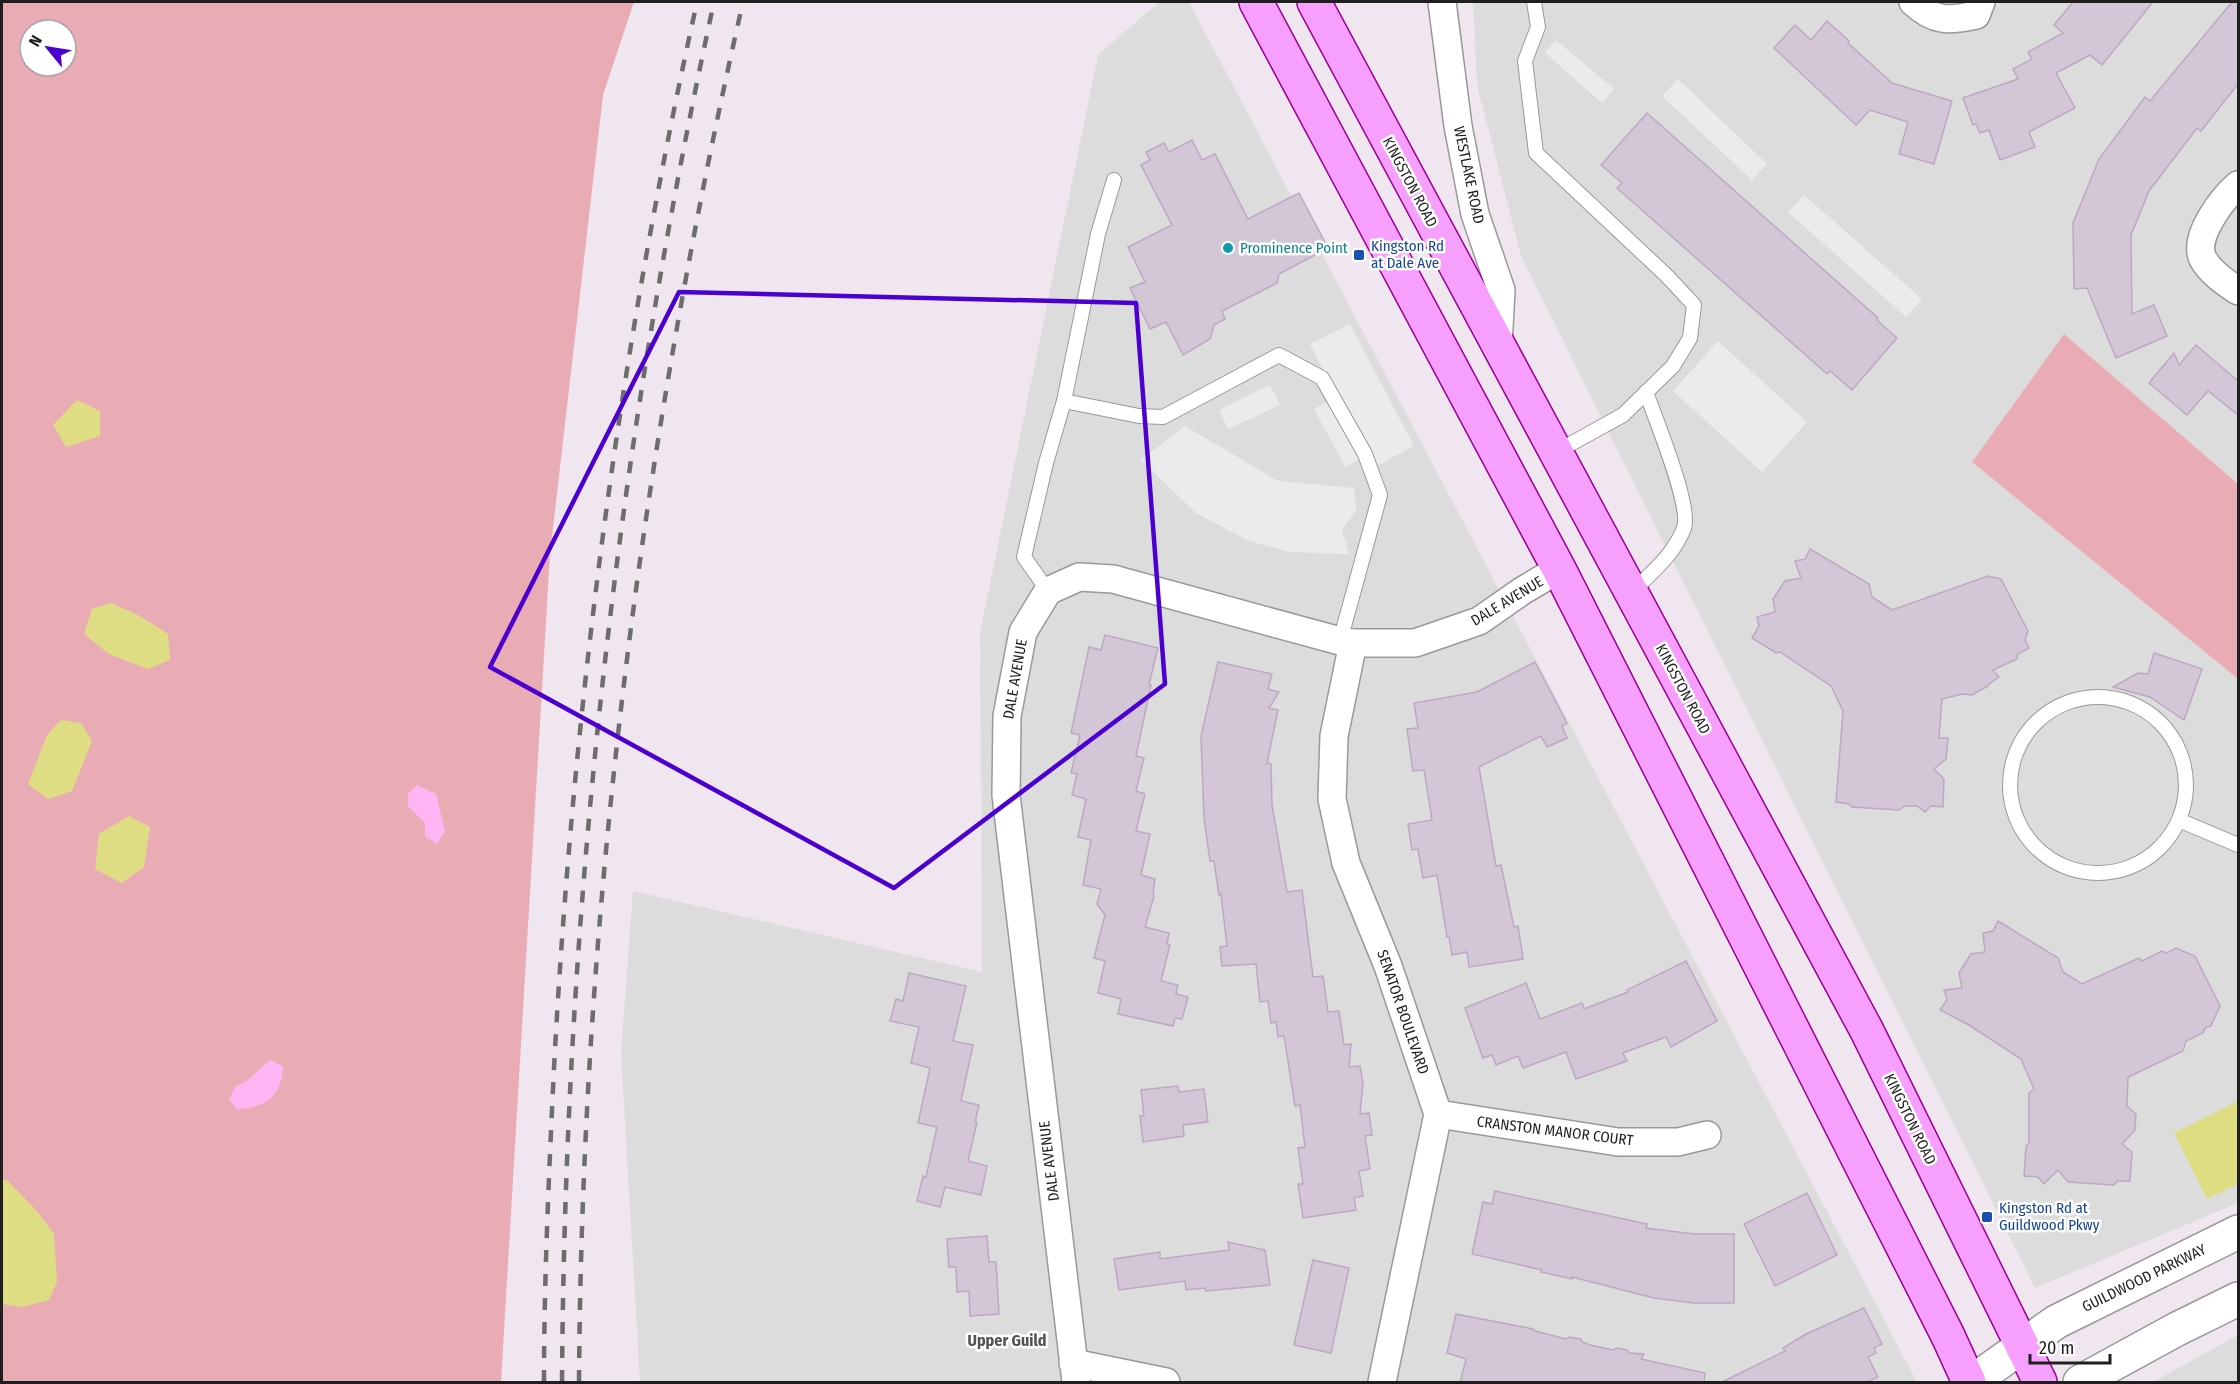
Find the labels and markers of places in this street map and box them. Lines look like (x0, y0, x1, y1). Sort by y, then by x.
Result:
place label: Kingston Rd at Dale Ave (1371, 237, 1444, 272)
place label: Prominence Point (1240, 239, 1348, 257)
marker: Prominence Point (1221, 241, 1235, 255)
marker: Kingston Rd at Dale Ave (1352, 248, 1366, 262)
place label: Kingston Rd at Guildwood Pkwy (1999, 1199, 2100, 1234)
marker: Kingston Rd at Guildwood Pkwy (1980, 1210, 1994, 1224)

